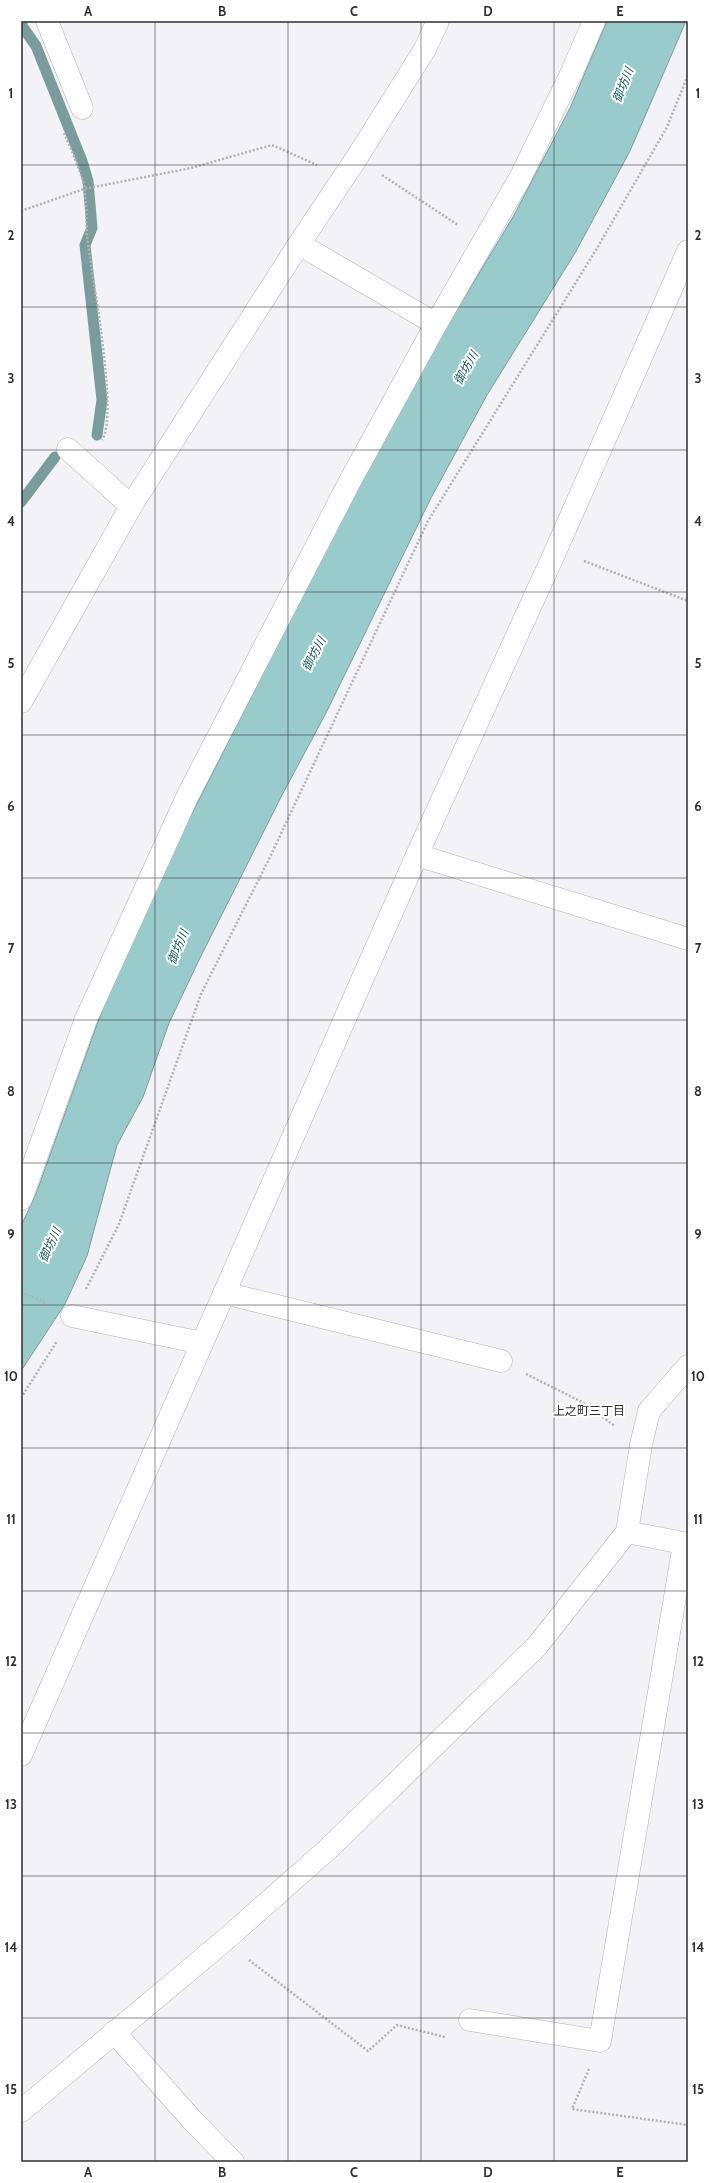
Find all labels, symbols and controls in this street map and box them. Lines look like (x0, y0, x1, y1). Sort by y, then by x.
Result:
text: A (84, 3, 93, 19)
text: B (218, 3, 226, 19)
text: C (350, 3, 358, 19)
text: D (483, 3, 493, 19)
text: E (616, 3, 624, 19)
water label: 御坊川 (609, 63, 637, 104)
text: 1 (9, 85, 13, 101)
text: 1 (696, 85, 700, 101)
text: 2 (8, 227, 15, 243)
text: 2 (695, 227, 702, 243)
water label: 御坊川 (450, 347, 482, 387)
text: 3 (7, 370, 15, 386)
text: 3 (694, 370, 702, 386)
text: 4 (7, 513, 15, 529)
text: 4 (694, 513, 702, 529)
water label: 御坊川 (298, 633, 330, 673)
text: 5 (8, 655, 15, 671)
text: 5 (695, 655, 702, 671)
text: 6 (7, 798, 15, 814)
text: 6 (694, 798, 702, 814)
water label: 御坊川 (164, 925, 192, 966)
text: 7 (8, 940, 15, 956)
text: 7 (695, 940, 702, 956)
text: 8 (7, 1083, 15, 1099)
text: 8 (694, 1083, 702, 1099)
water label: 御坊川 (35, 1223, 65, 1264)
text: 9 (7, 1226, 15, 1242)
text: 9 (694, 1226, 702, 1242)
text: 10 (4, 1368, 18, 1384)
text: 10 (691, 1368, 705, 1384)
district label: 上之町三丁目 (553, 1403, 625, 1418)
text: 11 (6, 1511, 16, 1527)
text: 11 (693, 1511, 703, 1527)
text: 12 (5, 1653, 17, 1669)
text: 12 (692, 1653, 704, 1669)
text: 13 (5, 1796, 17, 1812)
text: 13 (692, 1796, 704, 1812)
text: 14 (5, 1939, 17, 1955)
text: 14 (692, 1939, 704, 1955)
text: 15 (5, 2081, 17, 2097)
text: 15 (692, 2081, 704, 2097)
text: A (84, 2164, 93, 2180)
text: B (218, 2164, 226, 2180)
text: C (350, 2164, 358, 2180)
text: D (483, 2164, 493, 2180)
text: E (616, 2164, 624, 2180)

